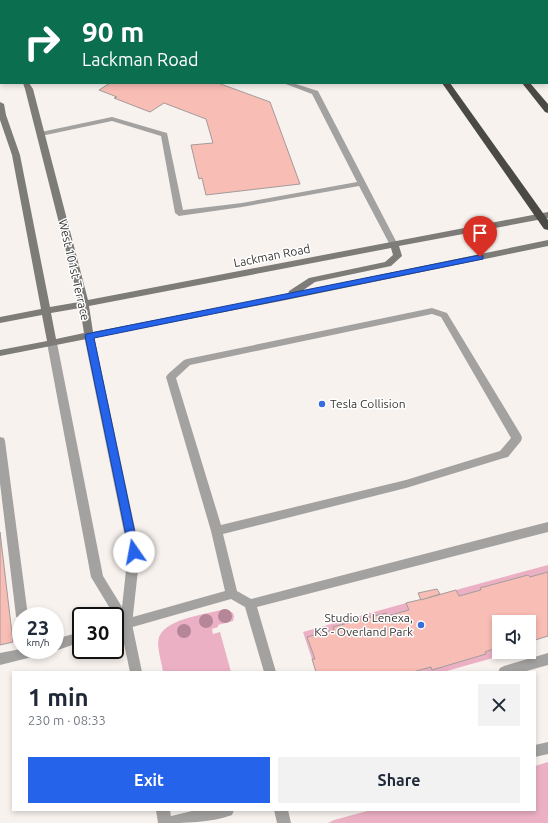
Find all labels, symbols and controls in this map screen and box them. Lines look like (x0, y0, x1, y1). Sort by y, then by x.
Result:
icon: right (16, 16, 68, 68)
text: 90 m (82, 16, 144, 47)
text: Lackman Road (82, 49, 199, 69)
pin (463, 216, 497, 257)
street label: West 101st Terrace (57, 218, 92, 322)
icon: arrive (469, 222, 491, 244)
street label: Lackman Road (233, 242, 311, 269)
place label: Tesla Collision (330, 397, 406, 410)
marker: Tesla Collision (317, 399, 327, 409)
position arrow (113, 531, 155, 573)
speed limit sign: 30 (72, 607, 124, 659)
place label: Studio 6 Lenexa, KS - Overland Park (314, 611, 413, 638)
map controls (492, 615, 536, 659)
button: sound (492, 615, 536, 659)
text: 23 (27, 616, 49, 639)
marker: Studio 6 Lenexa, KS - Overland Park (416, 620, 426, 630)
text: km/h (26, 637, 50, 648)
text: 1 min (28, 684, 89, 711)
button: close (478, 684, 520, 726)
text: 230 m · 08:33 (28, 713, 106, 727)
button: Exit (28, 757, 270, 803)
button: Share (278, 757, 520, 803)

